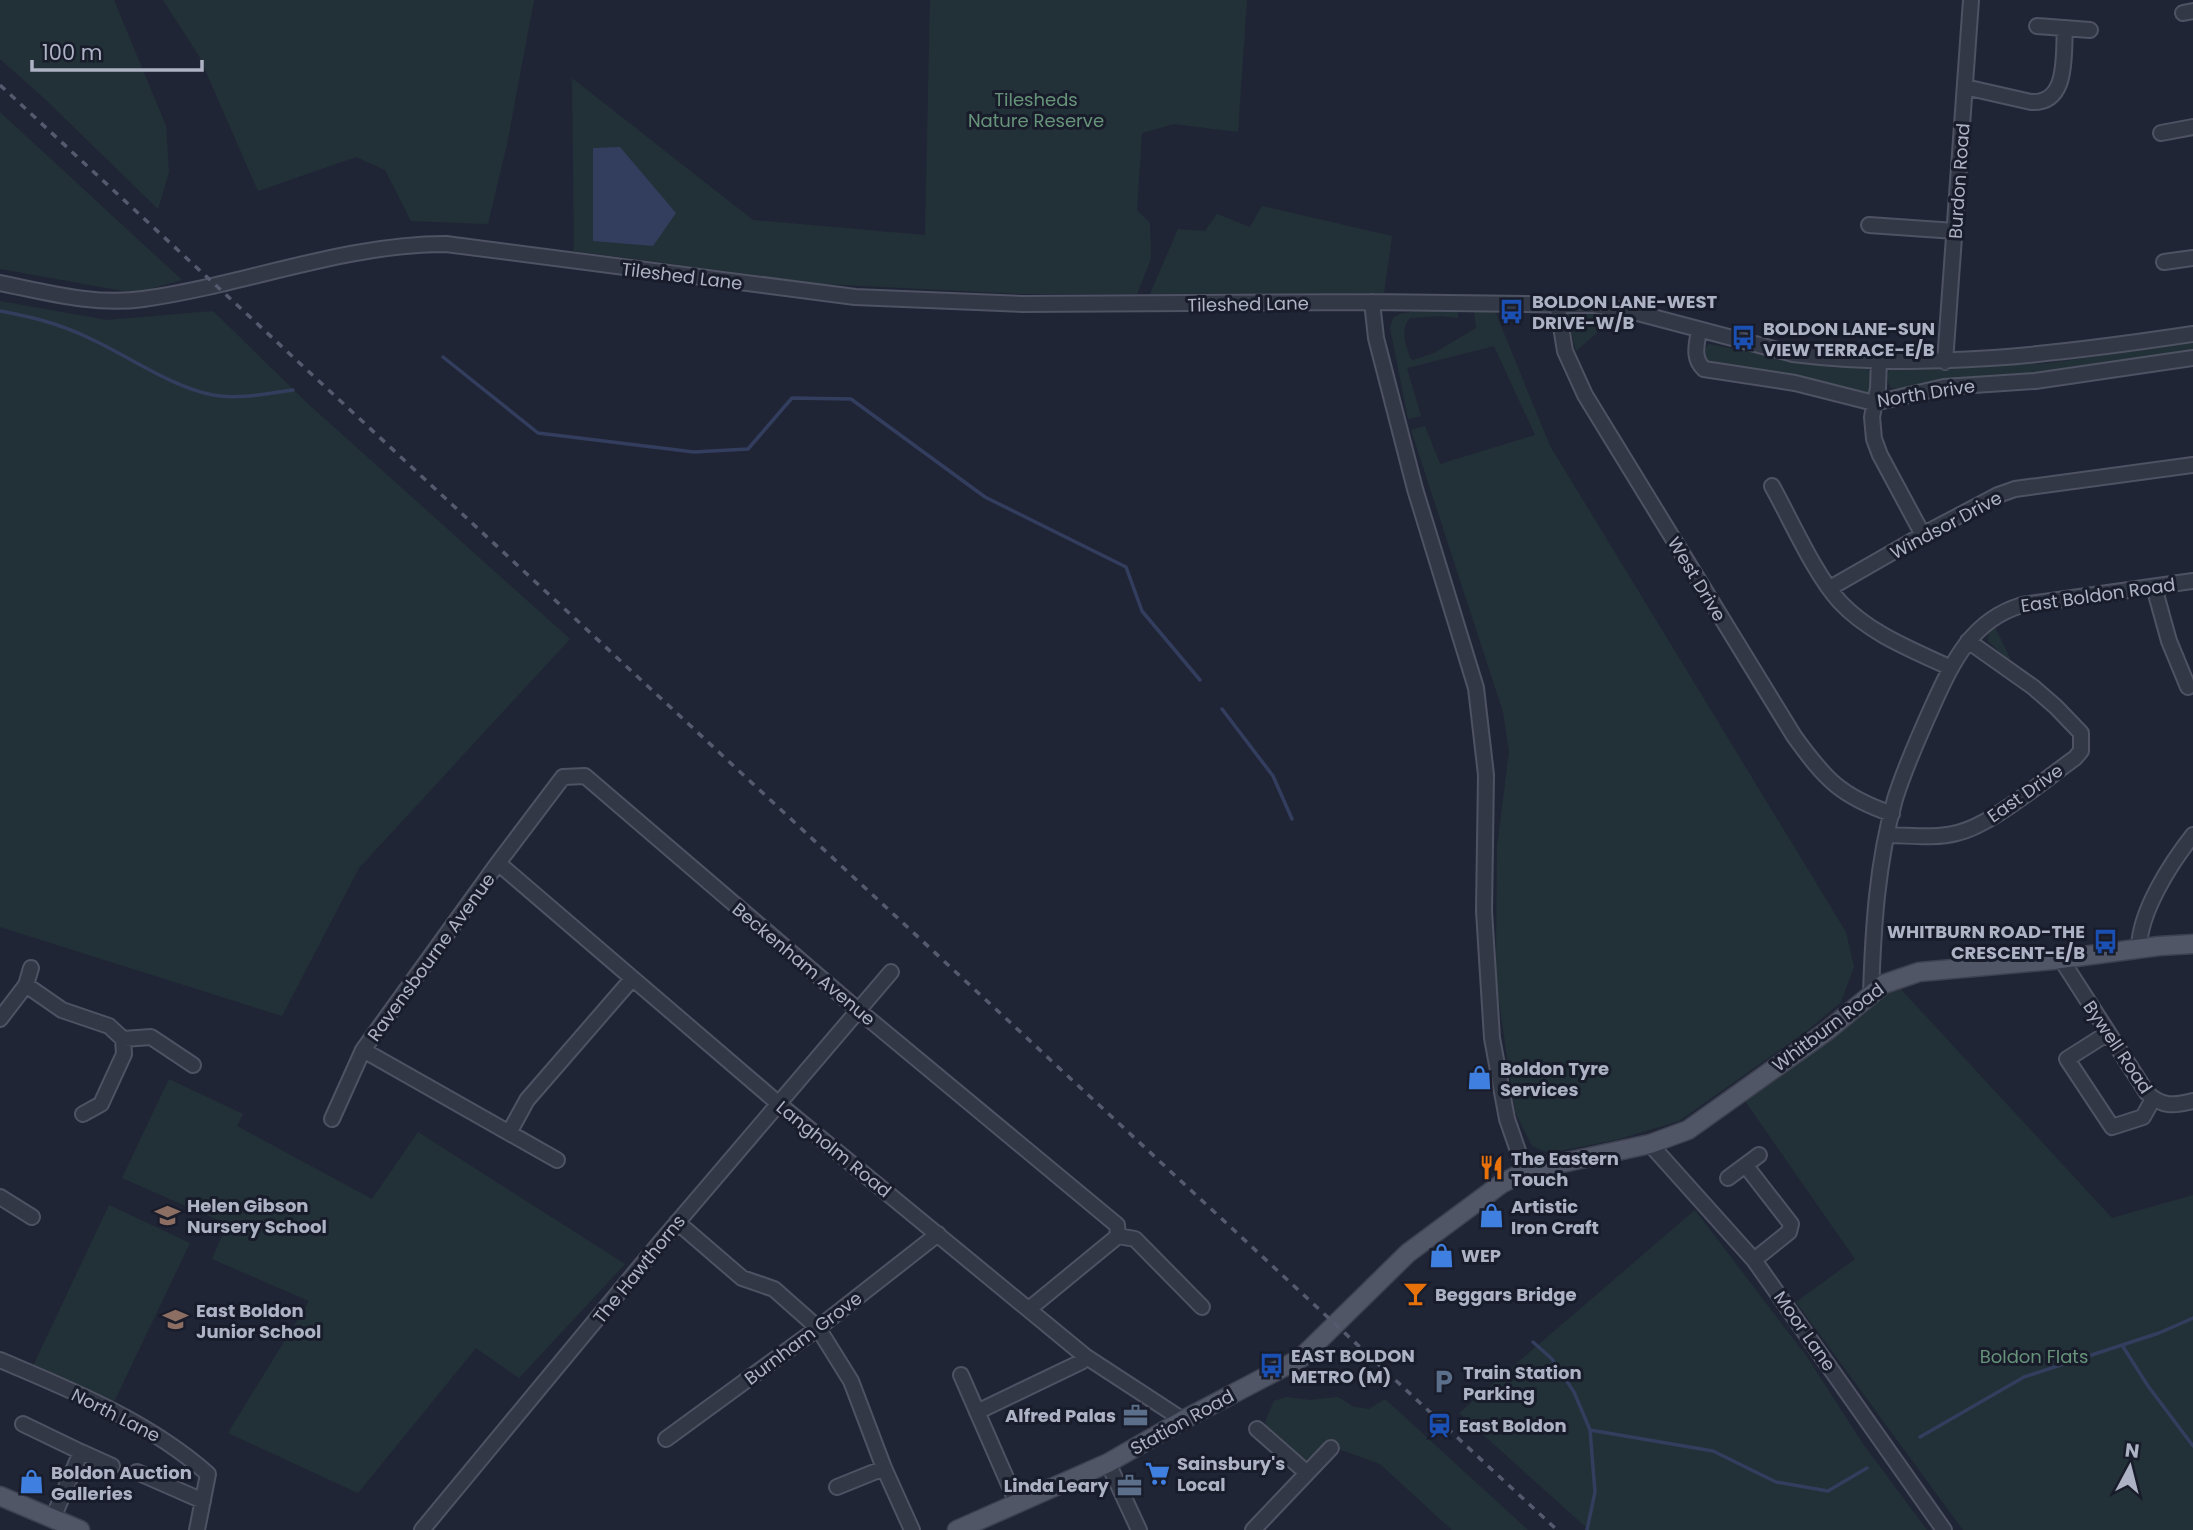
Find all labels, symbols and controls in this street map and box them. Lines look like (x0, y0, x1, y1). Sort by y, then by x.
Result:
scale bar (32, 28, 201, 72)
text: 100 m (42, 38, 102, 67)
park label: Tilesheds Nature Reserve (968, 87, 1104, 133)
street label: Burdon Road (1942, 122, 1976, 240)
street label: Tileshed Lane (620, 256, 744, 296)
place label: BOLDON LANE-WEST DRIVE-W/B (1532, 289, 1717, 335)
street label: Tileshed Lane (1187, 290, 1309, 318)
bus stop icon: BOLDON LANE-WEST DRIVE-W/B (1498, 297, 1526, 325)
place label: BOLDON LANE-SUN VIEW TERRACE-E/B (1763, 316, 1935, 362)
bus stop icon: BOLDON LANE-SUN VIEW TERRACE-E/B (1729, 324, 1757, 352)
street label: North Drive (1875, 373, 1977, 413)
street label: Windsor Drive (1886, 485, 2006, 565)
street label: West Drive (1662, 532, 1732, 626)
street label: East Boldon Road (2019, 572, 2177, 618)
street label: East Drive (1982, 758, 2068, 828)
street label: Ravensbourne Avenue (361, 868, 501, 1046)
street label: Beckenham Avenue (727, 897, 881, 1031)
place label: WHITBURN ROAD-THE CRESCENT-E/B (1887, 919, 2085, 965)
bus stop icon: WHITBURN ROAD-THE CRESCENT-E/B (2091, 927, 2119, 955)
street label: Whitburn Road (1767, 977, 1889, 1077)
street label: Bywell Road (2078, 995, 2158, 1099)
place label: Boldon Tyre Services (1500, 1056, 1609, 1102)
shop icon: Boldon Tyre Services (1466, 1064, 1494, 1092)
street label: Langholm Road (771, 1095, 897, 1203)
place label: The Eastern Touch (1511, 1146, 1619, 1192)
restaurant icon: The Eastern Touch (1477, 1154, 1505, 1182)
place label: Helen Gibson Nursery School (187, 1193, 327, 1239)
place label: Artistic Iron Craft (1511, 1194, 1599, 1240)
school or university icon: Helen Gibson Nursery School (153, 1201, 181, 1229)
shop icon: Artistic Iron Craft (1477, 1202, 1505, 1230)
street label: The Hawthorns (587, 1209, 691, 1329)
shop icon: WEP (1427, 1241, 1455, 1269)
place label: WEP (1461, 1243, 1501, 1268)
bar icon: Beggars Bridge (1401, 1280, 1429, 1308)
place label: Beggars Bridge (1435, 1282, 1577, 1307)
street label: Burnham Grove (739, 1285, 867, 1391)
street label: Moor Lane (1768, 1286, 1842, 1376)
place label: East Boldon Junior School (196, 1298, 321, 1344)
school or university icon: East Boldon Junior School (162, 1306, 190, 1334)
place label: EAST BOLDON METRO (M) (1291, 1343, 1415, 1389)
park label: Boldon Flats (1980, 1344, 2088, 1369)
bus stop icon: EAST BOLDON METRO (M) (1257, 1351, 1285, 1379)
place label: Train Station Parking (1463, 1360, 1582, 1406)
parking icon: Train Station Parking (1429, 1368, 1457, 1396)
street label: North Lane (67, 1382, 165, 1448)
street label: Station Road (1126, 1383, 1238, 1461)
office icon: Alfred Palas (1122, 1401, 1150, 1429)
place label: Alfred Palas (1005, 1403, 1116, 1428)
station icon: East Boldon (1425, 1411, 1453, 1439)
place label: East Boldon (1459, 1413, 1567, 1438)
north arrow (2095, 1432, 2165, 1502)
text: N (2123, 1436, 2141, 1465)
place label: Sainsbury's Local (1177, 1451, 1285, 1497)
supermarket icon: Sainsbury's Local (1143, 1459, 1171, 1487)
place label: Boldon Auction Galleries (51, 1460, 192, 1506)
shop icon: Boldon Auction Galleries (17, 1468, 45, 1496)
office icon: Linda Leary (1115, 1471, 1143, 1499)
place label: Linda Leary (1004, 1473, 1110, 1498)

